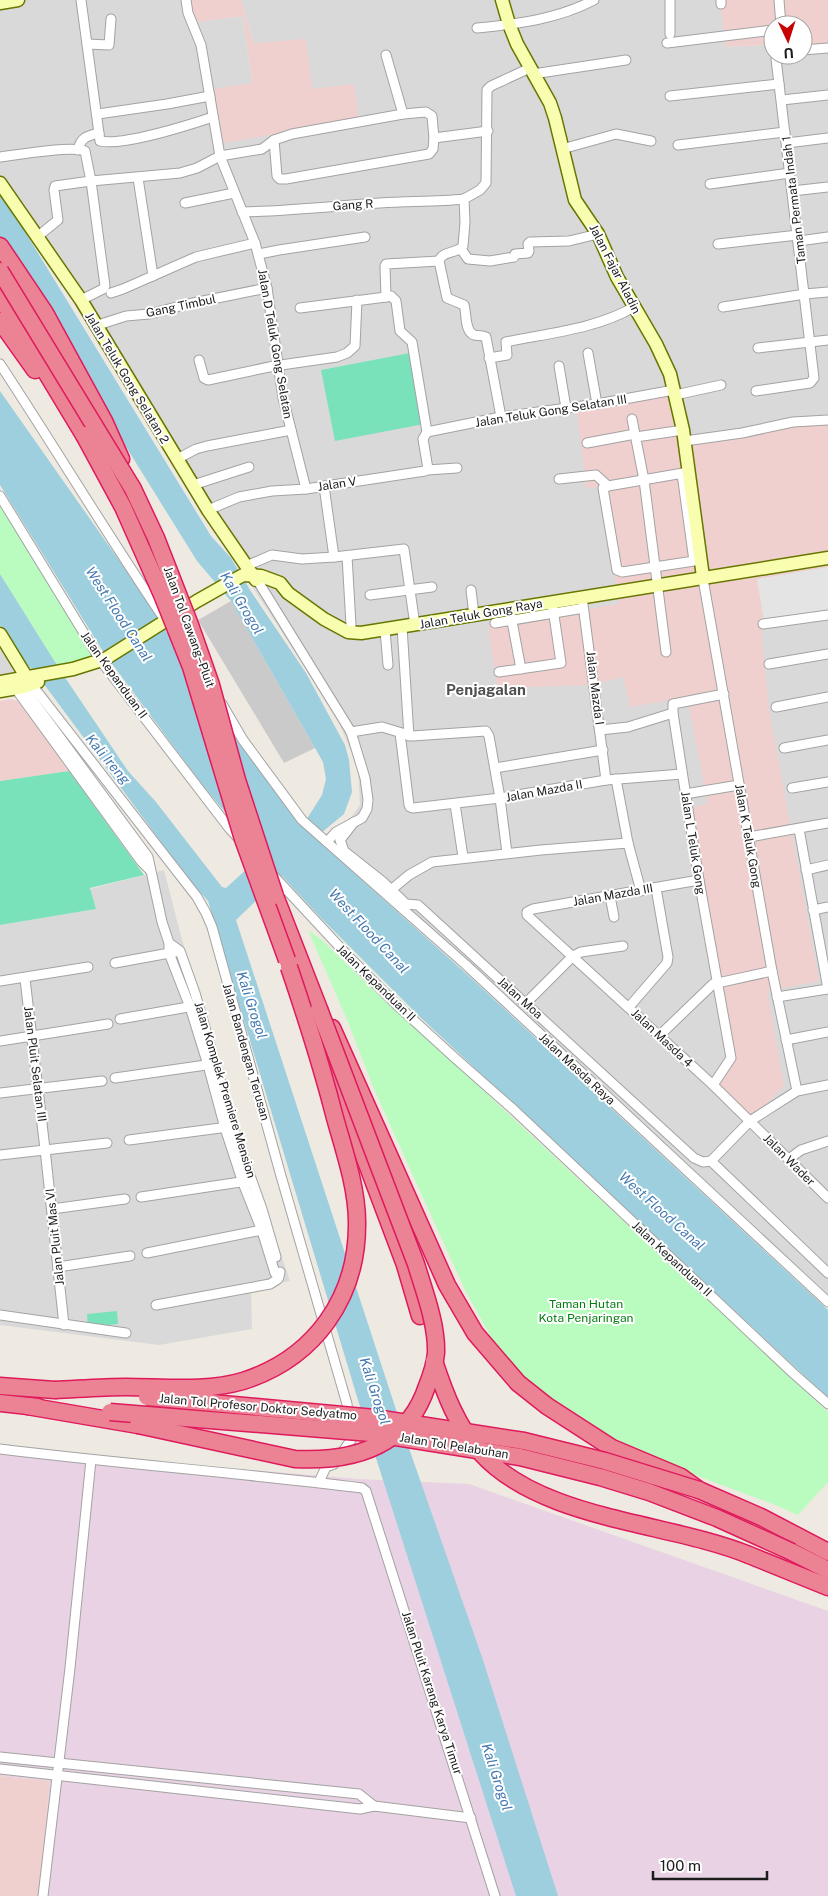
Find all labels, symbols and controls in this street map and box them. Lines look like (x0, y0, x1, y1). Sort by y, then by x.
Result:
north arrow (763, 15, 813, 65)
text: U (783, 45, 795, 61)
street label: Taman Permata Indah 1 (779, 135, 809, 265)
street label: Gang R (332, 197, 374, 213)
street label: Jalan Fajar Aladin (586, 222, 644, 316)
street label: Jalan D Teluk Gong Selatan (255, 268, 295, 420)
street label: Gang Timbul (145, 292, 218, 320)
street label: Jalan Teluk Gong Selatan 2 (82, 310, 172, 446)
street label: Jalan Teluk Gong Selatan III (474, 392, 628, 430)
street label: Jalan V (317, 474, 357, 494)
water label: West Flood Canal (82, 564, 156, 664)
street label: Jalan Tol Cawang–Pluit (161, 565, 218, 690)
water label: Kali Grogol (217, 569, 267, 637)
street label: Jalan Teluk Gong Raya (418, 596, 544, 632)
street label: Jalan Kepanduan II (78, 629, 150, 721)
street label: Jalan Mazda I (584, 650, 606, 726)
district label: Penjagalan (446, 681, 526, 698)
water label: Kali Ireng (82, 731, 134, 788)
street label: Jalan Mazda II (504, 777, 584, 805)
street label: Jalan K Teluk Gong (732, 783, 764, 889)
street label: Jalan L Teluk Gong (678, 790, 708, 896)
street label: Jalan Mazda III (572, 881, 654, 909)
water label: West Flood Canal (326, 885, 412, 977)
street label: Jalan Kepanduan II (334, 942, 418, 1024)
water label: Kali Grogol (234, 969, 270, 1041)
street label: Jalan Moa (495, 974, 545, 1022)
street label: Jalan Bandengan Terusan (220, 982, 272, 1122)
street label: Jalan Komplek Premiere Mension (191, 1000, 259, 1180)
street label: Jalan Pluit Selatan III (21, 1006, 49, 1122)
street label: Jalan Masda 4 (628, 1006, 696, 1070)
street label: Jalan Masda Raya (536, 1030, 618, 1108)
street label: Jalan Wader (760, 1131, 818, 1189)
water label: West Flood Canal (616, 1168, 708, 1254)
street label: Jalan Pluit Mas VI (43, 1188, 67, 1286)
street label: Jalan Kepanduan II (629, 1218, 715, 1300)
park label: Taman Hutan Kota Penjaringan (538, 1297, 634, 1325)
water label: Kali Grogol (357, 1355, 393, 1427)
street label: Jalan Tol Profesor Doktor Sedyatmo (158, 1391, 358, 1423)
street label: Jalan Tol Pelabuhan (398, 1430, 510, 1462)
street label: Jalan Pluit Karang Karya Timur (399, 1610, 465, 1777)
water label: Kali Grogol (479, 1741, 515, 1813)
scale bar (653, 1848, 767, 1880)
text: 100 m (660, 1857, 701, 1874)

